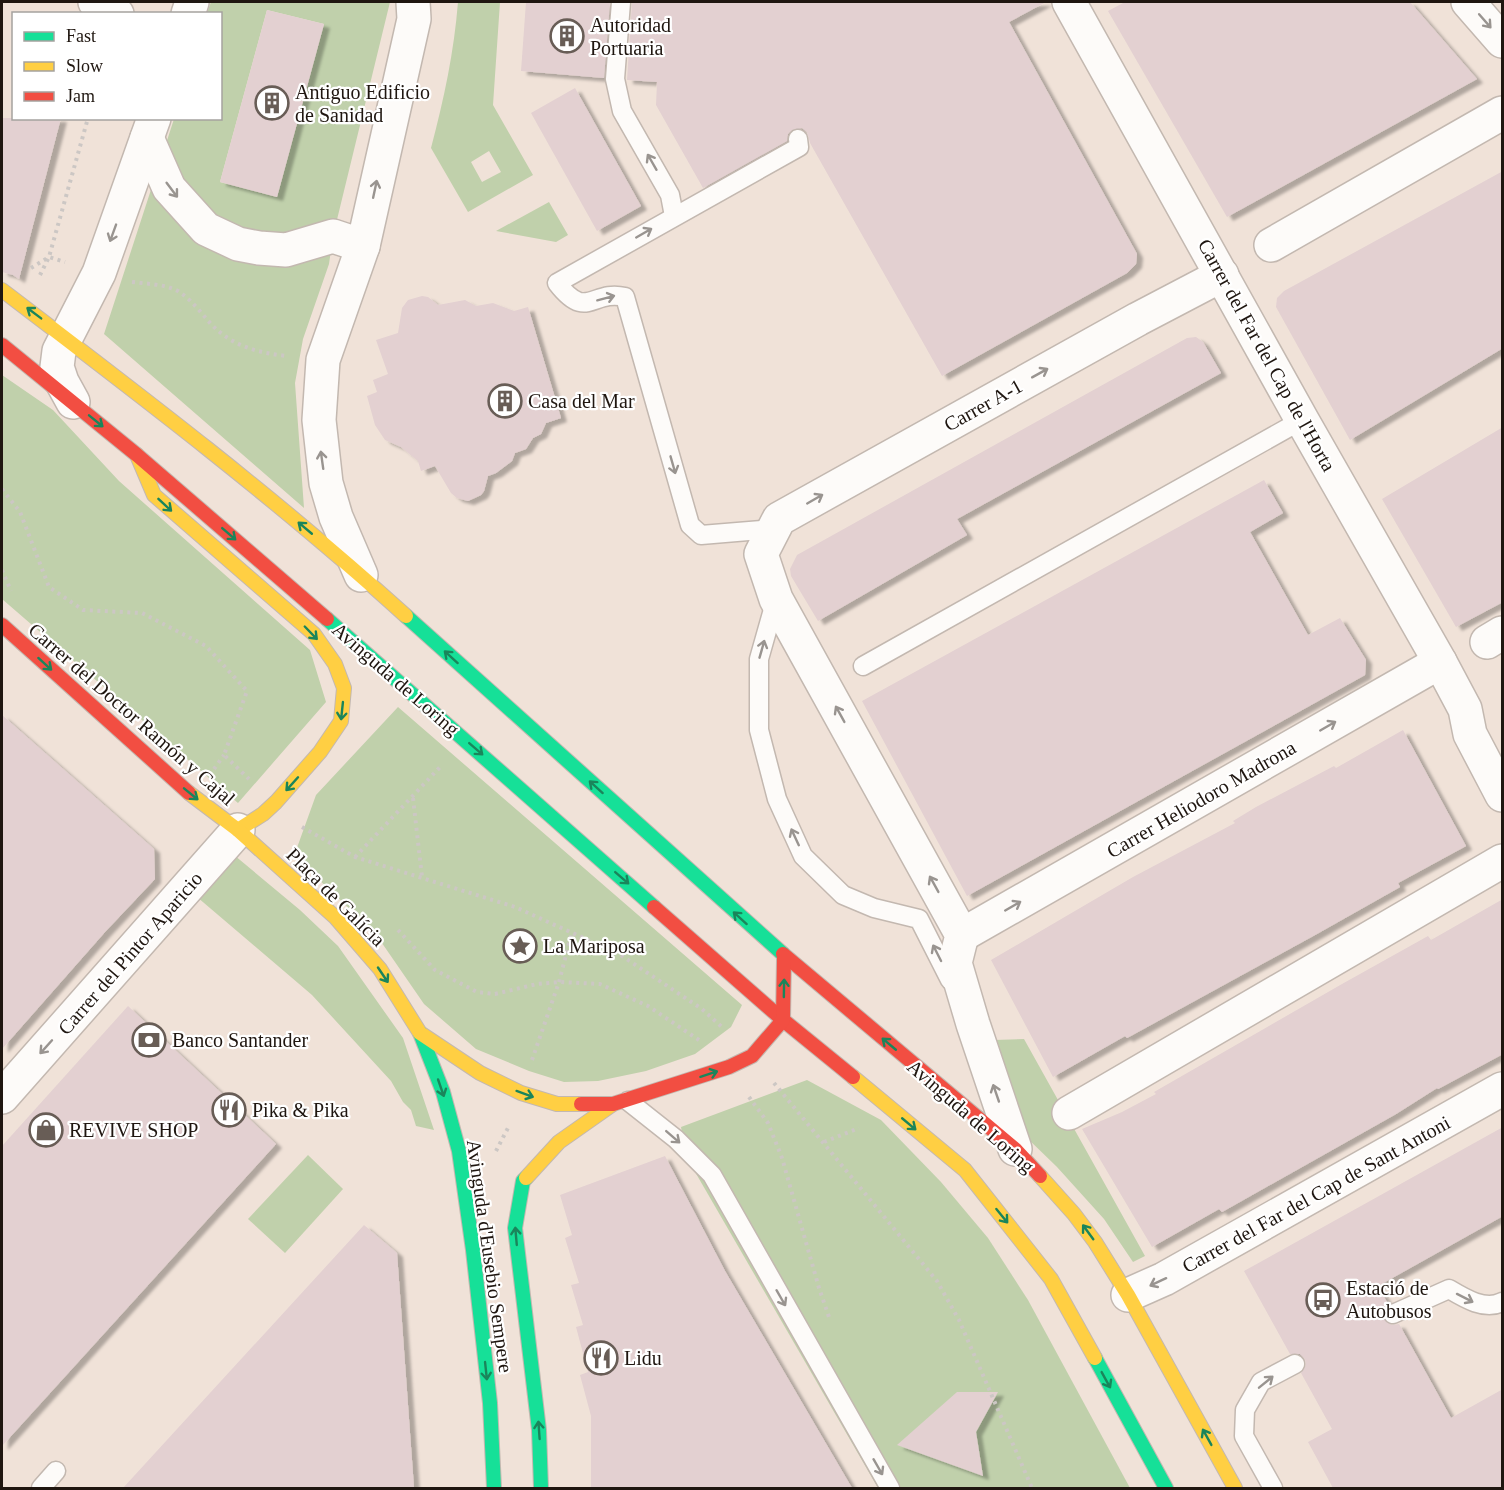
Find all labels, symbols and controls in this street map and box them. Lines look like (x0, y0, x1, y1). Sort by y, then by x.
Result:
legend (12, 12, 222, 120)
one-way arrow (1478, 13, 1492, 28)
place label: Autoridad Portuaria (590, 14, 671, 59)
building icon: Autoridad Portuaria (549, 18, 585, 54)
text: Fast (66, 26, 96, 46)
text: Slow (66, 56, 103, 76)
place label: Antiguo Edificio de Sanidad (295, 81, 430, 126)
building icon: Antiguo Edificio de Sanidad (254, 85, 290, 121)
text: Jam (66, 86, 95, 106)
one-way arrow (646, 154, 658, 171)
one-way arrow (370, 180, 381, 199)
one-way arrow (166, 182, 179, 198)
one-way arrow (107, 223, 118, 241)
one-way arrow (635, 227, 652, 239)
street label: Carrer del Far del Cap de l'Horta (1193, 235, 1340, 476)
one-way arrow (596, 291, 615, 303)
one-way arrow (26, 307, 42, 319)
one-way arrow (1031, 367, 1048, 379)
street label: Carrer A-1 (940, 375, 1026, 435)
building icon: Casa del Mar (487, 383, 523, 419)
place label: Casa del Mar (528, 390, 635, 412)
one-way arrow (88, 415, 104, 428)
one-way arrow (317, 451, 328, 471)
one-way arrow (668, 455, 679, 474)
one-way arrow (806, 493, 823, 505)
one-way arrow (157, 498, 172, 512)
one-way arrow (297, 522, 313, 535)
one-way arrow (221, 527, 236, 541)
street label: Carrer del Doctor Ramón y Cajal (24, 618, 240, 811)
street label: Avinguda de Loring (327, 618, 464, 741)
one-way arrow (304, 626, 319, 641)
one-way arrow (757, 640, 768, 659)
one-way arrow (444, 650, 459, 664)
one-way arrow (37, 657, 52, 671)
one-way arrow (336, 700, 347, 720)
one-way arrow (834, 705, 845, 723)
one-way arrow (1319, 720, 1336, 732)
street label: Carrer Heliodoro Madrona (1103, 736, 1299, 862)
one-way arrow (468, 742, 483, 756)
one-way arrow (285, 776, 299, 791)
one-way arrow (589, 780, 604, 794)
one-way arrow (183, 787, 199, 800)
one-way arrow (788, 829, 800, 847)
street label: Plaça de Galícia (282, 843, 390, 952)
street label: Carrer del Pintor Aparicio (53, 867, 207, 1039)
one-way arrow (614, 871, 629, 885)
one-way arrow (928, 876, 940, 893)
one-way arrow (1004, 900, 1021, 912)
one-way arrow (733, 911, 748, 925)
place icon: La Mariposa (502, 928, 538, 964)
place label: La Mariposa (543, 935, 645, 958)
one-way arrow (930, 945, 942, 963)
one-way arrow (378, 966, 390, 983)
one-way arrow (778, 979, 790, 999)
bank icon: Banco Santander (131, 1022, 167, 1058)
place label: Banco Santander (172, 1029, 308, 1051)
one-way arrow (881, 1038, 897, 1051)
one-way arrow (39, 1039, 53, 1054)
street label: Avinguda de Loring (902, 1055, 1039, 1178)
one-way arrow (699, 1068, 718, 1079)
one-way arrow (437, 1078, 448, 1097)
one-way arrow (990, 1084, 1001, 1103)
one-way arrow (515, 1089, 534, 1100)
restaurant icon: Pika & Pika (211, 1092, 247, 1128)
place label: Pika & Pika (252, 1099, 349, 1121)
street label: Carrer del Far del Cap de Sant Antoni (1178, 1111, 1455, 1278)
shop icon: REVIVE SHOP (28, 1112, 64, 1148)
one-way arrow (901, 1117, 917, 1130)
place label: REVIVE SHOP (69, 1119, 198, 1141)
one-way arrow (665, 1130, 680, 1144)
street label: Avinguda d'Eusebio Sempere (462, 1138, 517, 1374)
one-way arrow (995, 1207, 1008, 1223)
one-way arrow (1082, 1225, 1094, 1241)
one-way arrow (510, 1227, 521, 1247)
one-way arrow (1150, 1276, 1168, 1288)
place label: Estació de Autobusos (1346, 1277, 1432, 1322)
bus stop icon: Estació de Autobusos (1305, 1282, 1341, 1318)
one-way arrow (775, 1289, 787, 1306)
one-way arrow (1455, 1293, 1473, 1304)
restaurant icon: Lidu (583, 1340, 619, 1376)
place label: Lidu (624, 1347, 662, 1369)
one-way arrow (481, 1361, 492, 1380)
one-way arrow (1101, 1370, 1112, 1388)
one-way arrow (1258, 1375, 1274, 1388)
one-way arrow (533, 1421, 544, 1441)
one-way arrow (1201, 1429, 1212, 1447)
one-way arrow (872, 1458, 884, 1475)

